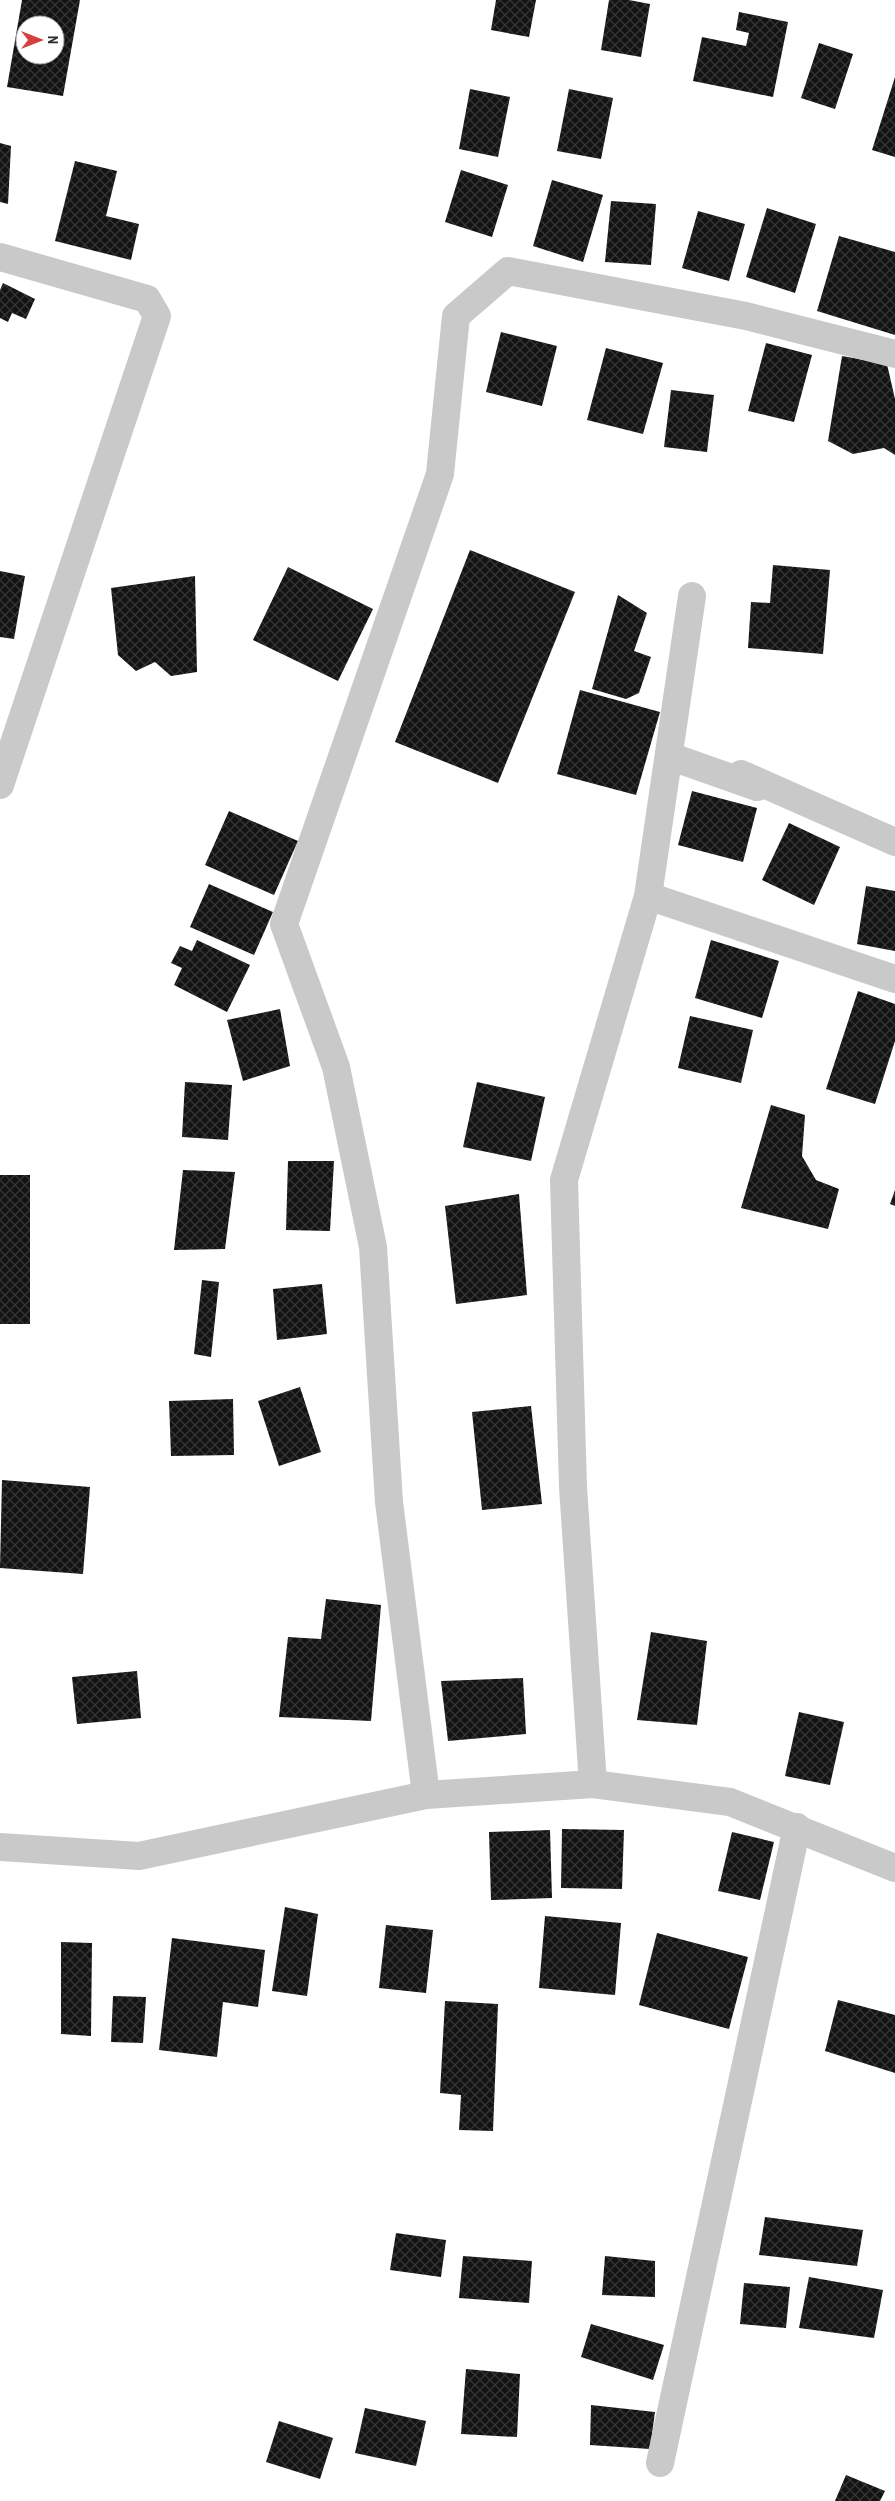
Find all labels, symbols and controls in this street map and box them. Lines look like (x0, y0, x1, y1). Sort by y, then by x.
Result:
north arrow (15, 15, 65, 65)
text: N (44, 36, 62, 44)

